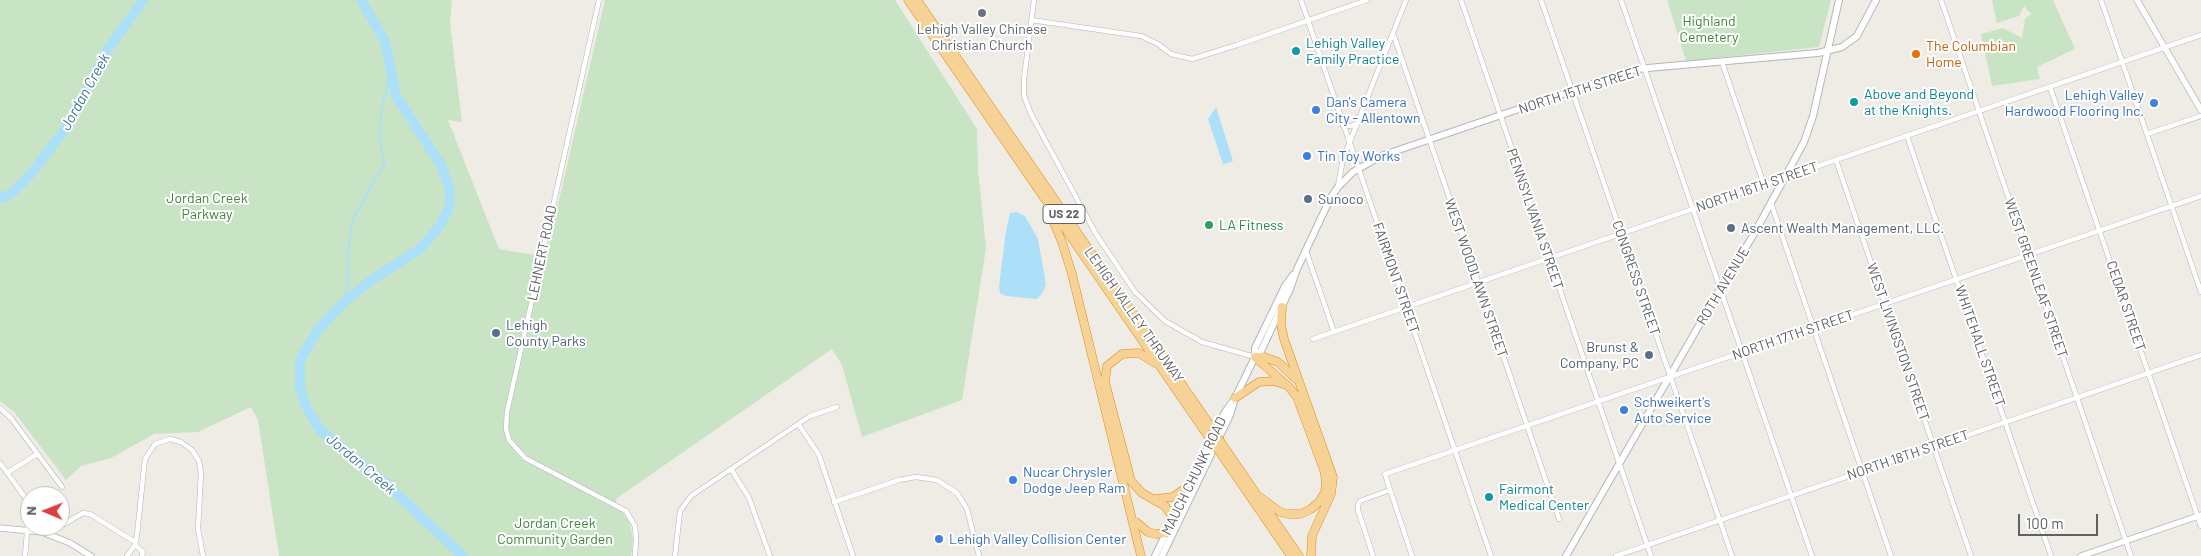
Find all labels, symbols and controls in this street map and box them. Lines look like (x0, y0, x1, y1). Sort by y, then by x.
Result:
marker: Lehigh Valley Chinese Christian Church (976, 7, 988, 19)
park label: Highland Cemetery (1679, 13, 1739, 46)
place label: Lehigh Valley Chinese Christian Church (917, 21, 1047, 54)
place label: Lehigh Valley Family Practice (1306, 35, 1399, 68)
place label: The Columbian Home (1926, 38, 2016, 70)
marker: Lehigh Valley Family Practice (1290, 45, 1302, 57)
marker: The Columbian Home (1910, 48, 1922, 60)
water label: Jordan Creek (57, 50, 113, 134)
street label: NORTH 15TH STREET (1517, 62, 1643, 118)
place label: Above and Beyond at the Knights. (1864, 86, 1974, 118)
place label: Lehigh Valley Hardwood Flooring Inc. (2005, 87, 2144, 120)
place label: Dan's Camera City - Allentown (1326, 94, 1421, 126)
marker: Above and Beyond at the Knights. (1848, 96, 1860, 108)
marker: Lehigh Valley Hardwood Flooring Inc. (2148, 97, 2160, 109)
marker: Dan's Camera City - Allentown (1310, 104, 1322, 116)
street label: PENNSYLVANIA STREET (1503, 146, 1567, 292)
place label: Tin Toy Works (1317, 148, 1400, 164)
marker: Tin Toy Works (1301, 150, 1313, 162)
street label: NORTH 16TH STREET (1694, 158, 1820, 216)
park label: Jordan Creek Parkway (166, 190, 248, 222)
place label: Sunoco (1318, 191, 1364, 207)
marker: Sunoco (1302, 193, 1314, 205)
street label: WEST WOODLAWN STREET (1441, 196, 1511, 360)
street label: WEST GREENLEAF STREET (2001, 196, 2071, 360)
street label: LEHNERT ROAD (524, 204, 560, 302)
road number: US 22 (1043, 204, 1085, 223)
place label: LA Fitness (1219, 217, 1283, 233)
street label: CONGRESS STREET (1608, 218, 1664, 338)
marker: LA Fitness (1203, 219, 1215, 231)
street label: FAIRMONT STREET (1369, 220, 1423, 336)
place label: Ascent Wealth Management, LLC. (1741, 220, 1944, 236)
marker: Ascent Wealth Management, LLC. (1725, 222, 1737, 234)
street label: LEHIGH VALLEY THRUWAY (1081, 244, 1187, 386)
street label: ROTH AVENUE (1693, 244, 1753, 328)
street label: CEDAR STREET (2103, 259, 2149, 353)
street label: WEST LIVINGSTON STREET (1863, 261, 1933, 423)
street label: WHITEHALL STREET (1951, 283, 2009, 409)
street label: NORTH 17TH STREET (1730, 306, 1856, 364)
place label: Lehigh County Parks (506, 317, 586, 350)
marker: Lehigh County Parks (490, 327, 502, 339)
place label: Brunst & Company, PC (1560, 339, 1639, 372)
marker: Brunst & Company, PC (1643, 349, 1655, 361)
place label: Schweikert's Auto Service (1634, 394, 1711, 427)
marker: Schweikert's Auto Service (1618, 404, 1630, 416)
street label: MAUCH CHUNK ROAD (1158, 414, 1230, 538)
street label: NORTH 18TH STREET (1845, 426, 1971, 484)
water label: Jordan Creek (323, 430, 399, 498)
place label: Nucar Chrysler Dodge Jeep Ram (1023, 464, 1126, 497)
marker: Nucar Chrysler Dodge Jeep Ram (1007, 474, 1019, 486)
place label: Fairmont Medical Center (1499, 481, 1589, 514)
north arrow (20, 486, 70, 536)
marker: Fairmont Medical Center (1483, 491, 1495, 503)
scale bar (2021, 504, 2101, 536)
text: N (22, 506, 39, 516)
text: 100 m (2026, 514, 2064, 532)
park label: Jordan Creek Community Garden (497, 515, 613, 548)
place label: Lehigh Valley Collision Center (949, 531, 1126, 547)
marker: Lehigh Valley Collision Center (933, 533, 945, 545)

